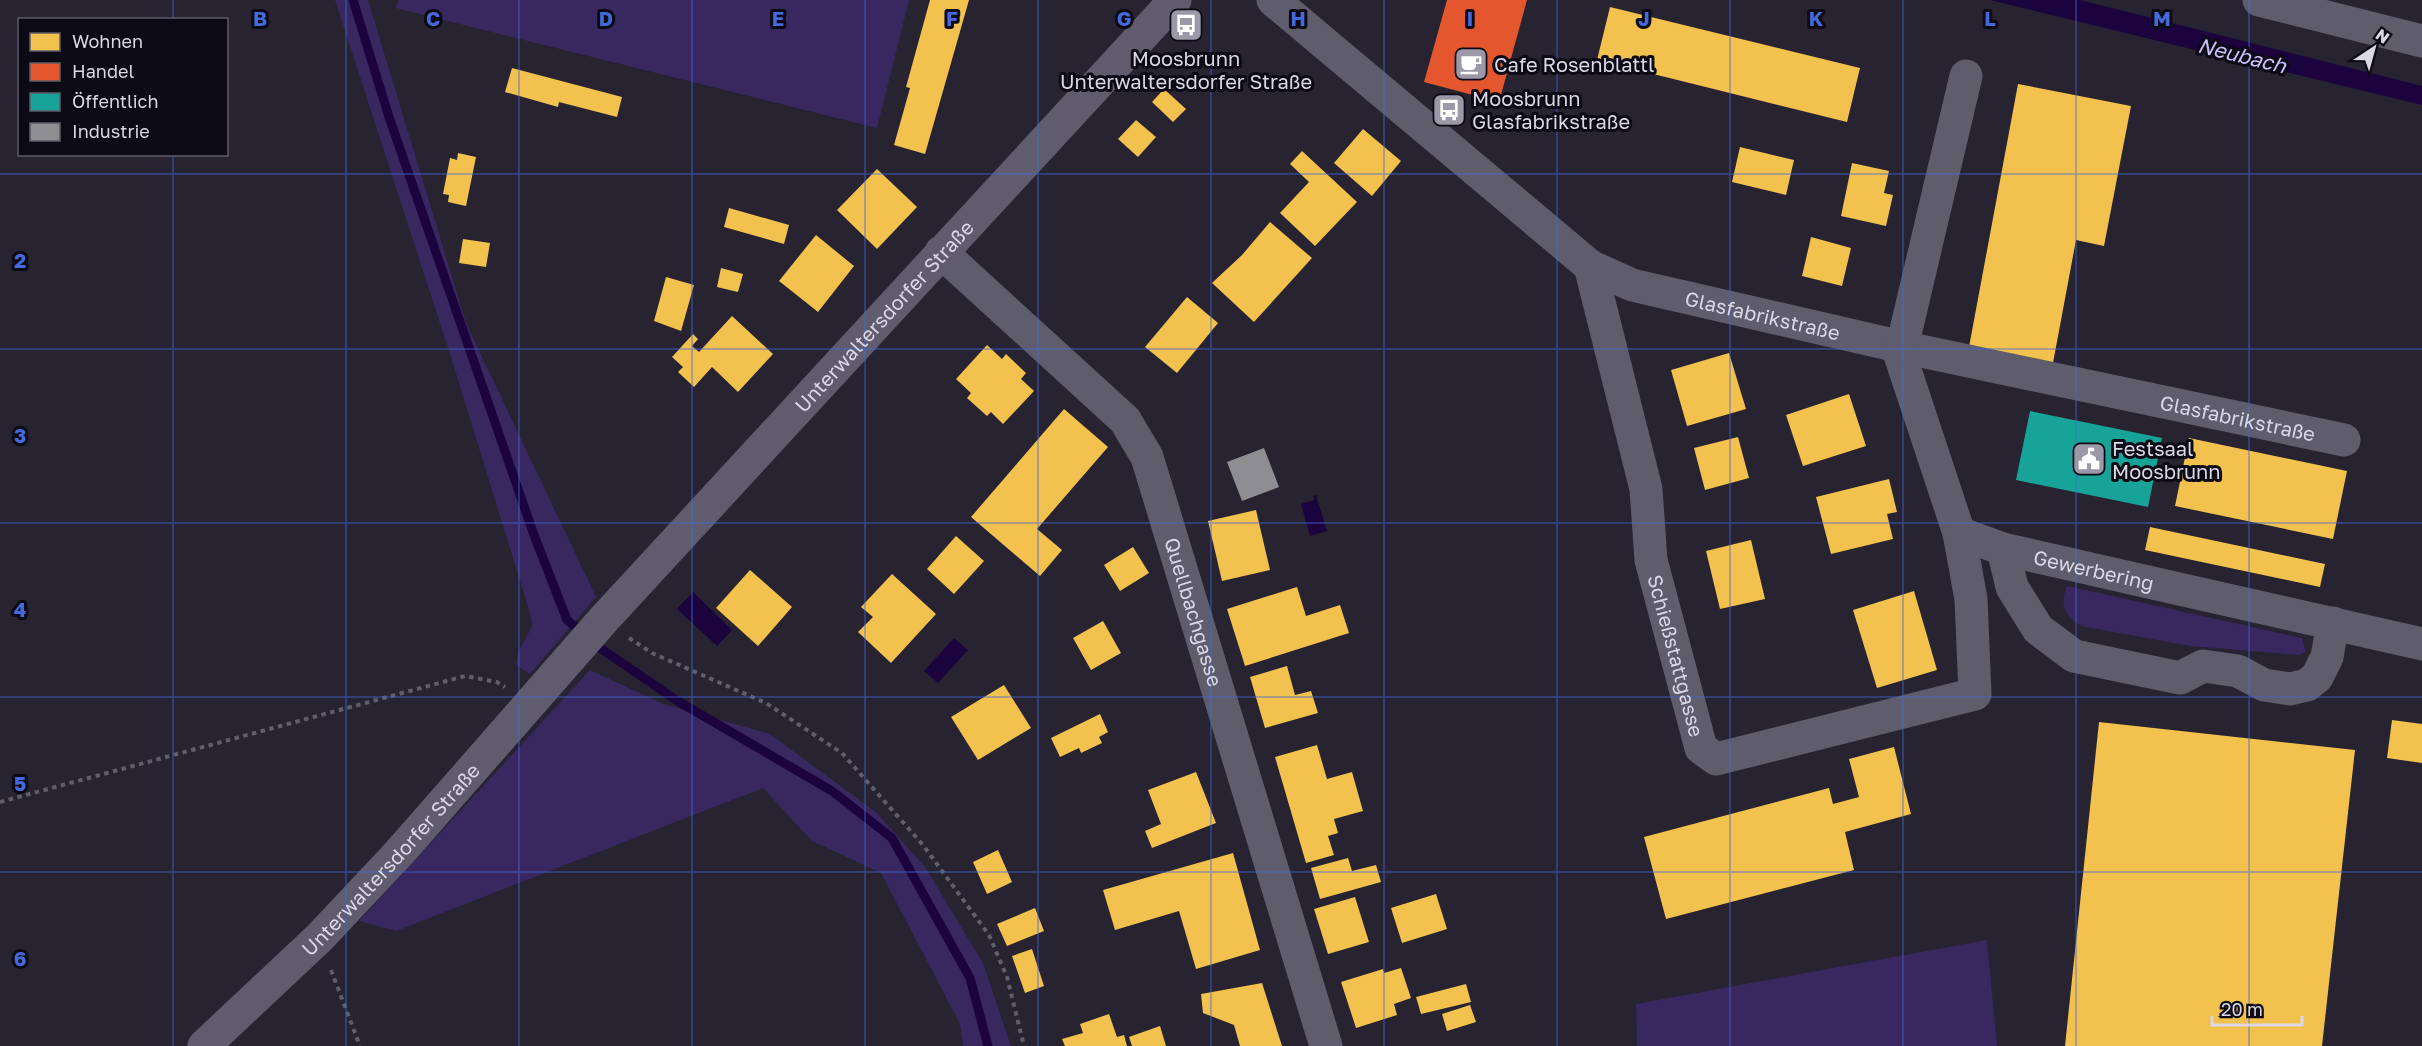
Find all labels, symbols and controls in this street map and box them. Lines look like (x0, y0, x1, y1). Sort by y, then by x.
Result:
text: B (253, 6, 267, 30)
text: C (426, 6, 440, 30)
text: D (599, 6, 613, 30)
text: E (772, 6, 784, 30)
text: F (946, 6, 958, 30)
text: G (1117, 6, 1131, 30)
text: H (1290, 6, 1306, 30)
text: I (1467, 6, 1473, 30)
text: J (1638, 6, 1650, 30)
text: K (1809, 6, 1824, 30)
text: L (1984, 6, 1996, 30)
text: M (2153, 6, 2171, 30)
bus stop icon: Moosbrunn Unterwaltersdorfer Straße (1168, 7, 1204, 43)
legend (18, 18, 228, 156)
north arrow (2344, 18, 2404, 78)
text: N (2372, 24, 2394, 48)
text: Wohnen (72, 30, 143, 52)
water label: Neubach (2195, 31, 2290, 79)
place label: Moosbrunn Unterwaltersdorfer Straße (1060, 46, 1312, 93)
cafe icon: Cafe Rosenblattl (1453, 46, 1489, 82)
place label: Cafe Rosenblattl (1494, 52, 1655, 76)
text: Handel (72, 60, 134, 82)
place label: Moosbrunn Glasfabrikstraße (1472, 86, 1630, 133)
text: Öffentlich (72, 90, 158, 112)
bus stop icon: Moosbrunn Glasfabrikstraße (1431, 92, 1467, 128)
text: Industrie (72, 120, 150, 142)
street label: Unterwaltersdorfer Straße (789, 215, 978, 417)
text: 2 (14, 248, 26, 272)
street label: Glasfabrikstraße (1683, 286, 1842, 344)
street label: Glasfabrikstraße (2158, 390, 2318, 446)
text: 3 (14, 423, 26, 447)
place label: Festsaal Moosbrunn (2112, 436, 2221, 483)
public building icon: Festsaal Moosbrunn (2071, 441, 2107, 477)
street label: Quellbachgasse (1160, 534, 1228, 689)
street label: Gewerbering (2031, 544, 2156, 595)
street label: Schießstattgasse (1643, 572, 1709, 739)
text: 4 (14, 597, 26, 621)
street label: Unterwaltersdorfer Straße (296, 758, 484, 960)
text: 5 (14, 771, 26, 795)
text: 6 (14, 946, 26, 970)
scale bar (2212, 989, 2302, 1027)
text: 20 m (2221, 998, 2263, 1020)

